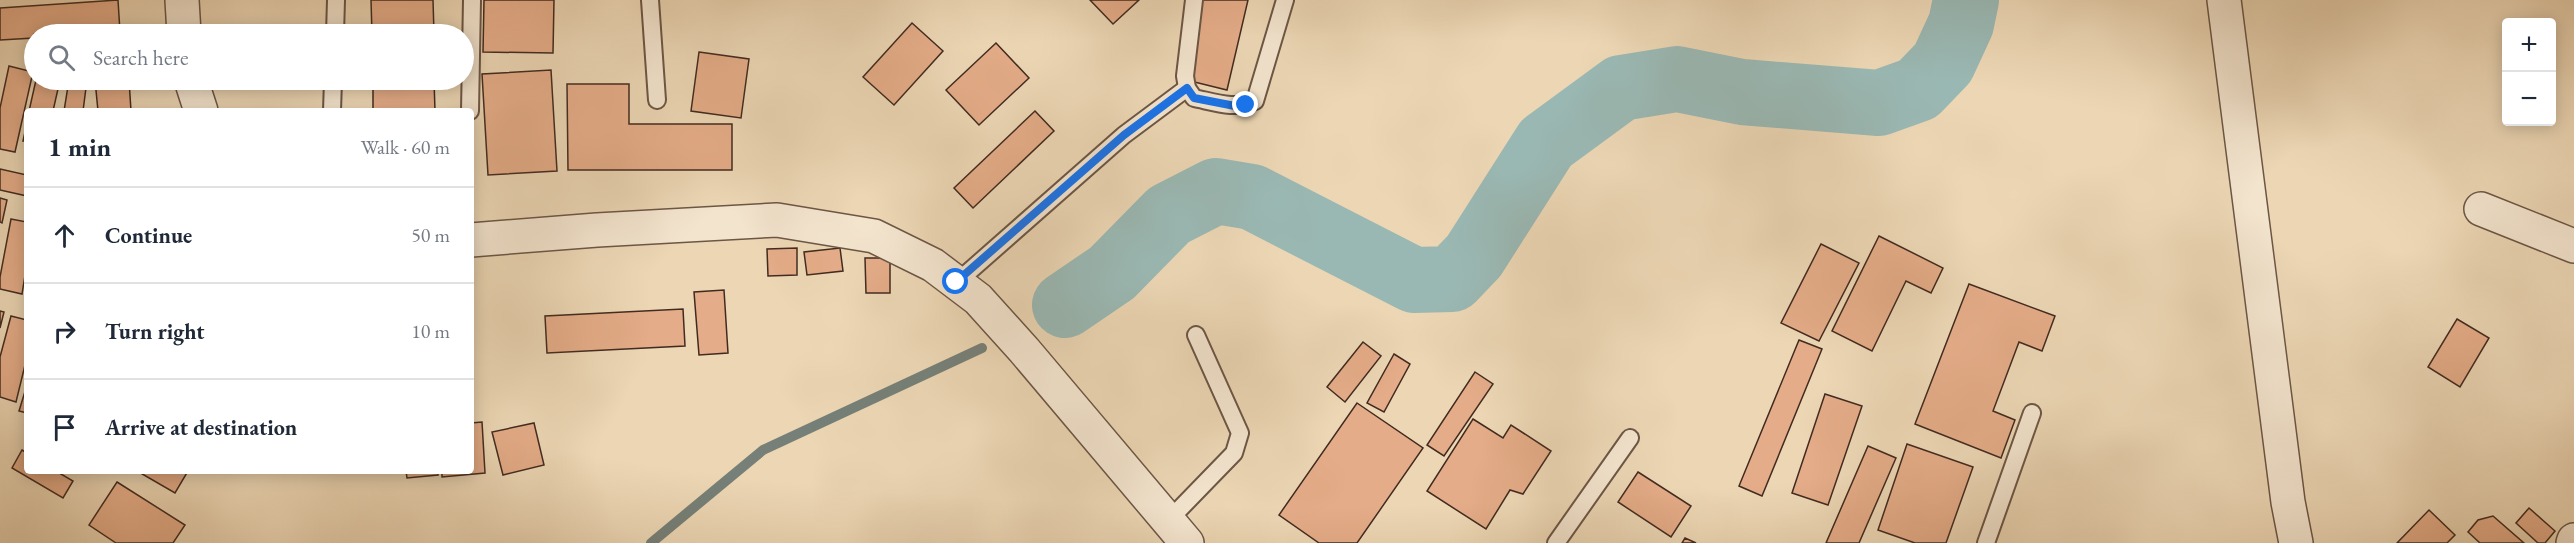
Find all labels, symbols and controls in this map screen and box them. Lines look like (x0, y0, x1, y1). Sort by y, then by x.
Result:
map controls (2502, 18, 2556, 126)
button: + (2502, 18, 2556, 72)
search box (24, 24, 474, 90)
icon: search (45, 41, 78, 74)
text: Search here (93, 43, 188, 72)
button: − (2502, 72, 2556, 126)
route end (1232, 91, 1258, 117)
text: 1 min (48, 130, 111, 164)
text: Walk · 60 m (361, 134, 450, 160)
icon: ahead (48, 219, 81, 252)
text: Continue (105, 221, 192, 250)
text: 50 m (411, 222, 450, 248)
route start (942, 268, 968, 294)
icon: right (48, 315, 81, 348)
text: Turn right (105, 317, 204, 346)
text: 10 m (411, 318, 450, 344)
icon: arrive (48, 411, 81, 444)
text: Arrive at destination (105, 413, 297, 442)

